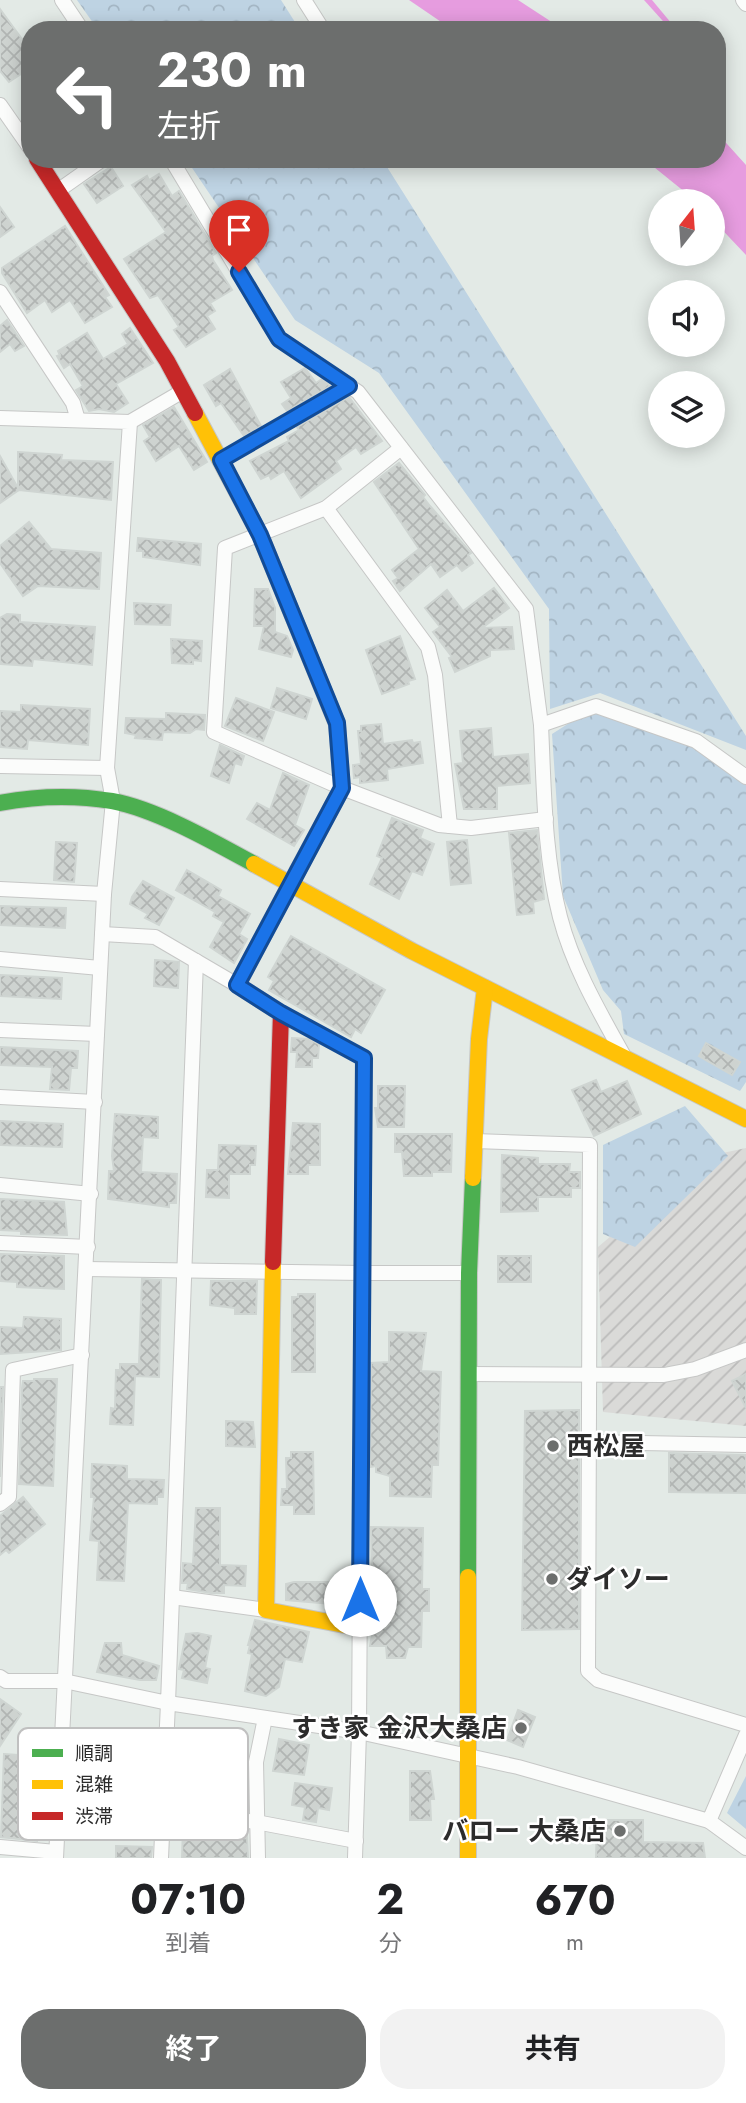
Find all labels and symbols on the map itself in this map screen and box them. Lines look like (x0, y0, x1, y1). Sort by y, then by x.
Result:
north arrow (648, 189, 724, 266)
pin (209, 200, 269, 272)
place label: 西松屋 (567, 1427, 645, 1465)
marker: 西松屋 (545, 1438, 561, 1454)
place label: ダイソー (566, 1560, 670, 1598)
position arrow (323, 1563, 397, 1637)
marker: ダイソー (544, 1571, 560, 1587)
place label: すき家 金沢大桑店 (291, 1709, 507, 1747)
marker: すき家 金沢大桑店 (513, 1720, 529, 1736)
legend (18, 1728, 248, 1840)
text: 順調 (75, 1740, 113, 1767)
text: 混雑 (75, 1771, 113, 1798)
text: 渋滞 (75, 1803, 113, 1830)
place label: バロー 大桑店 (442, 1812, 606, 1850)
marker: バロー 大桑店 (612, 1823, 628, 1839)

